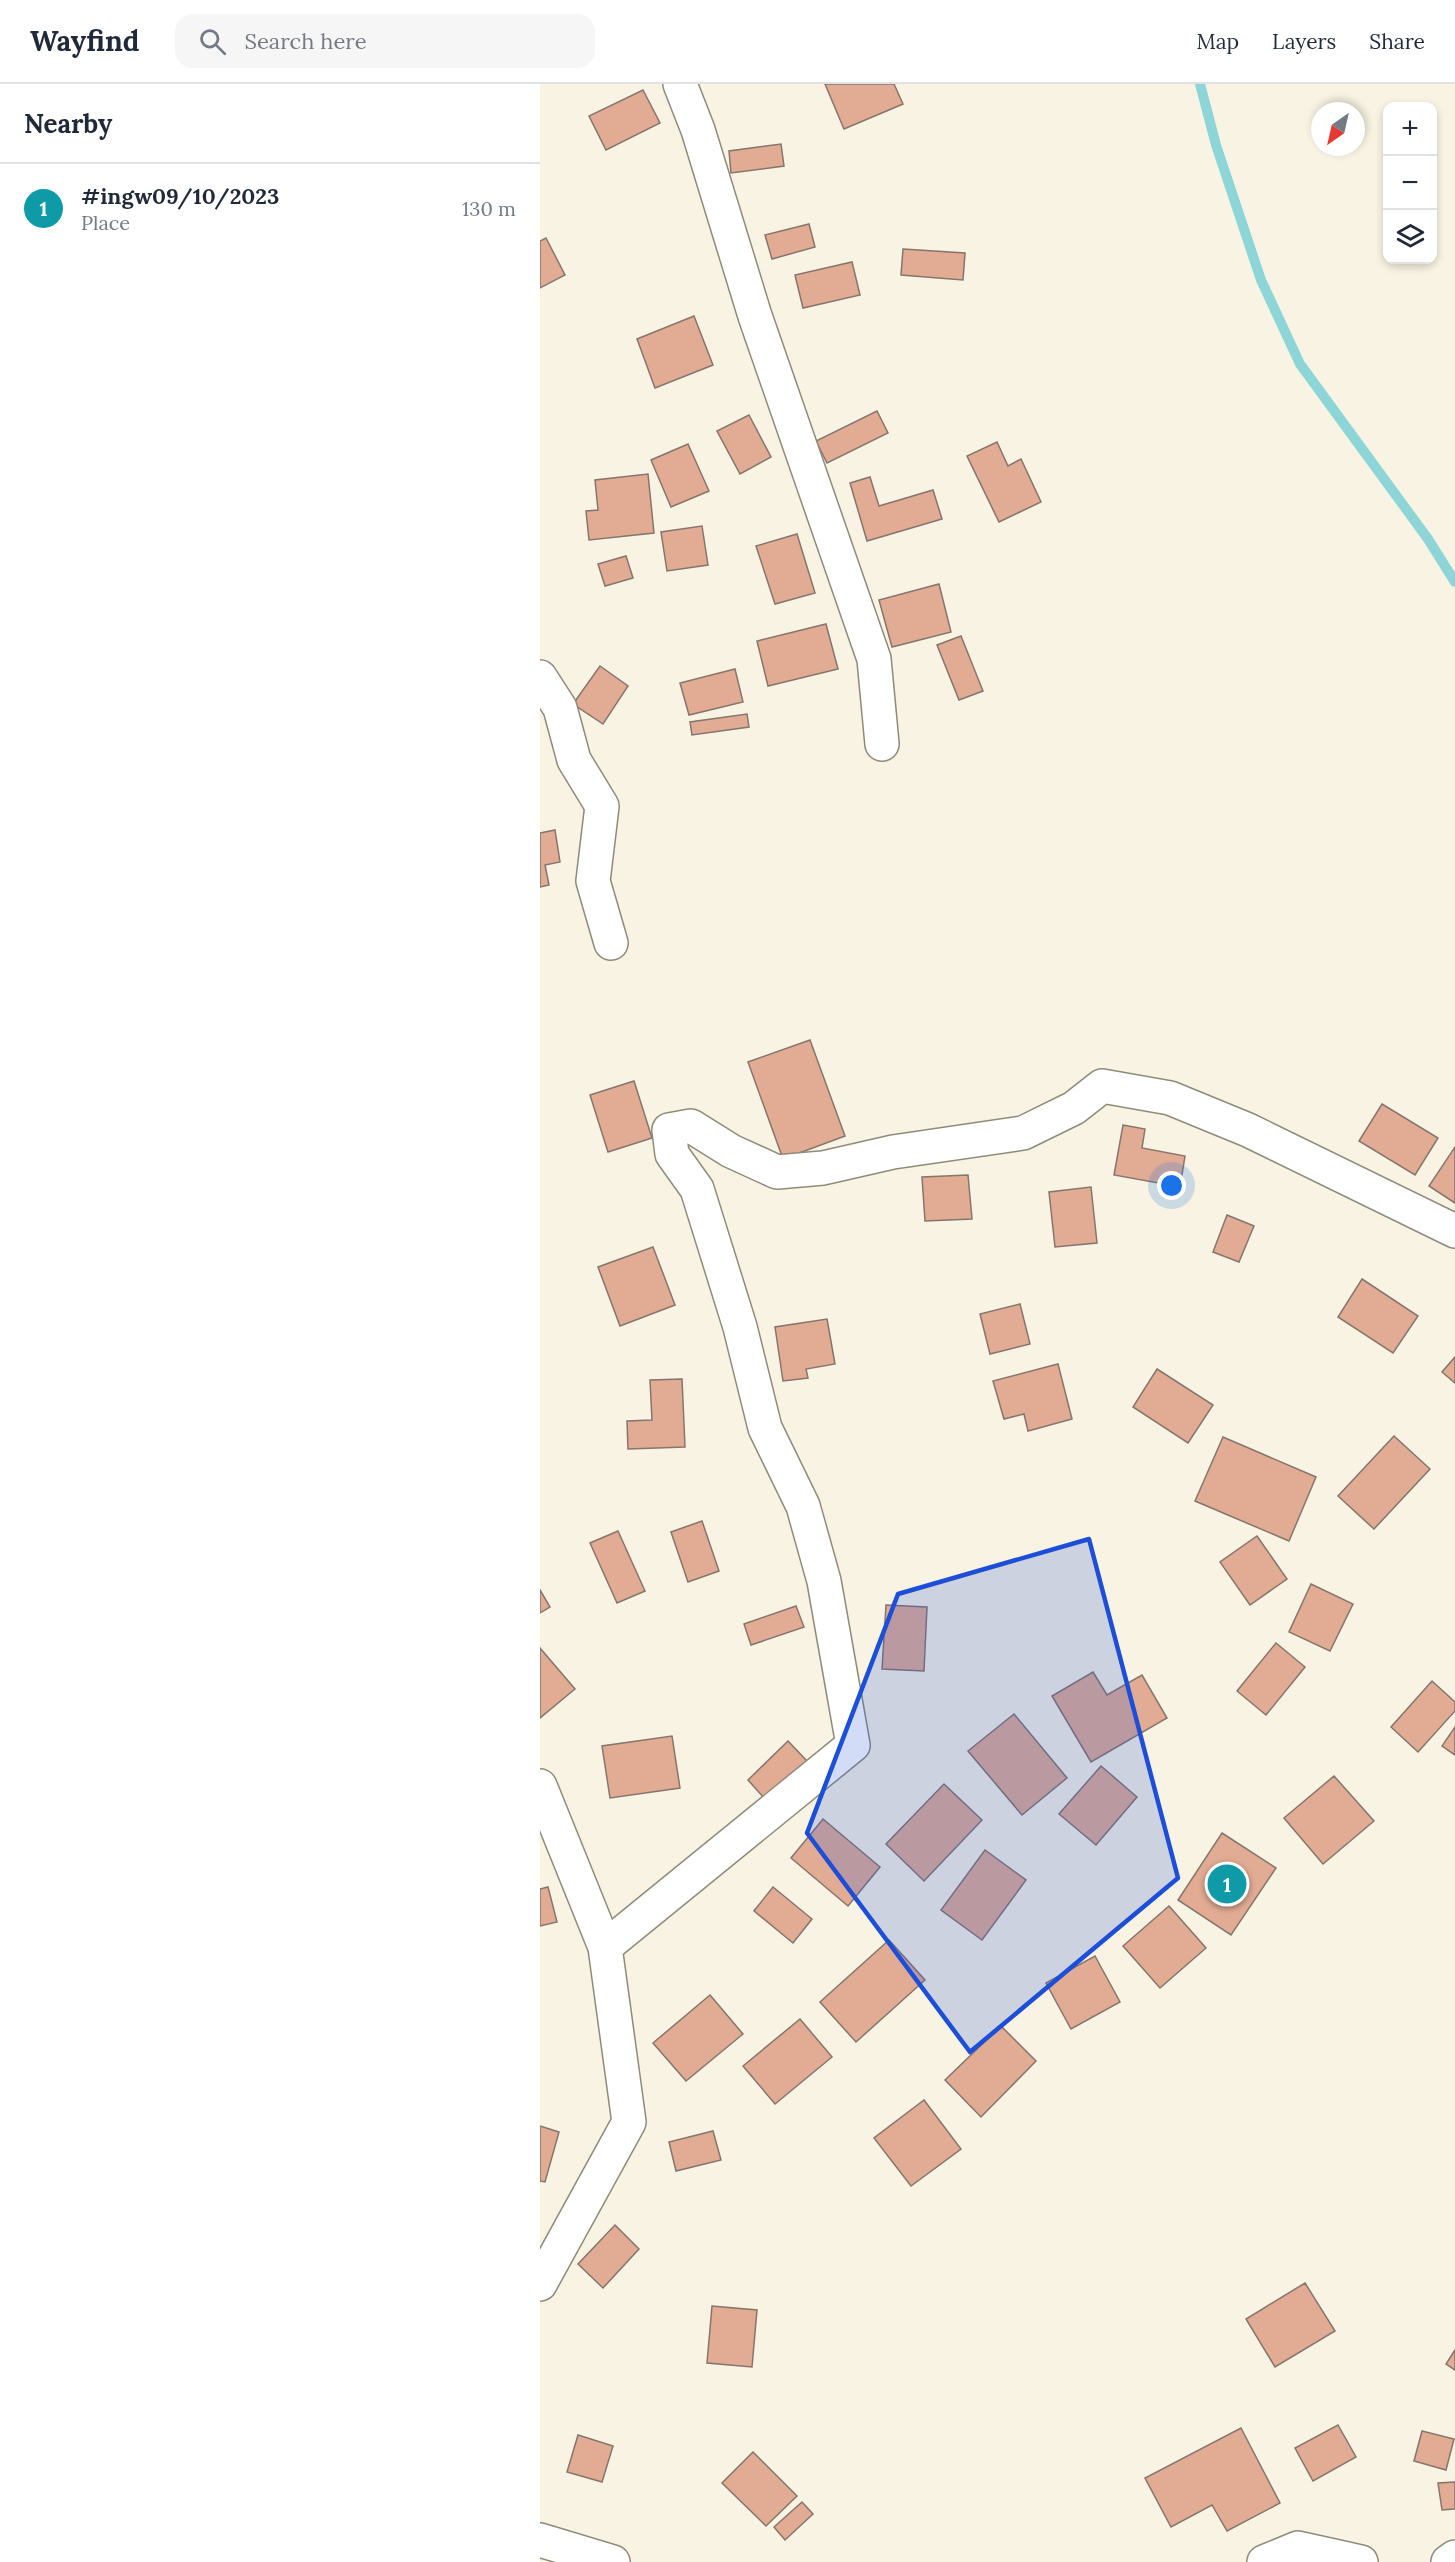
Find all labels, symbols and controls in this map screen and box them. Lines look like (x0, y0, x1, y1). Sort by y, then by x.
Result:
search box (175, 14, 595, 68)
text: Wayfind (30, 23, 139, 59)
icon: search (196, 25, 229, 58)
text: Search here (244, 27, 367, 55)
text: Map (1196, 28, 1239, 55)
text: Layers (1272, 28, 1336, 55)
text: Share (1369, 28, 1425, 55)
north arrow (1311, 102, 1365, 156)
map controls (1383, 102, 1437, 264)
button: + (1383, 102, 1437, 156)
text: Nearby (24, 107, 112, 140)
button: − (1383, 156, 1437, 210)
text: #ingw09/10/2023 (81, 182, 279, 210)
text: 1 (39, 196, 48, 221)
text: 130 m (462, 196, 516, 221)
text: Place (81, 210, 130, 235)
button: layers (1383, 210, 1437, 264)
your location (1157, 1171, 1186, 1200)
pin: 1 (1208, 1862, 1246, 1906)

